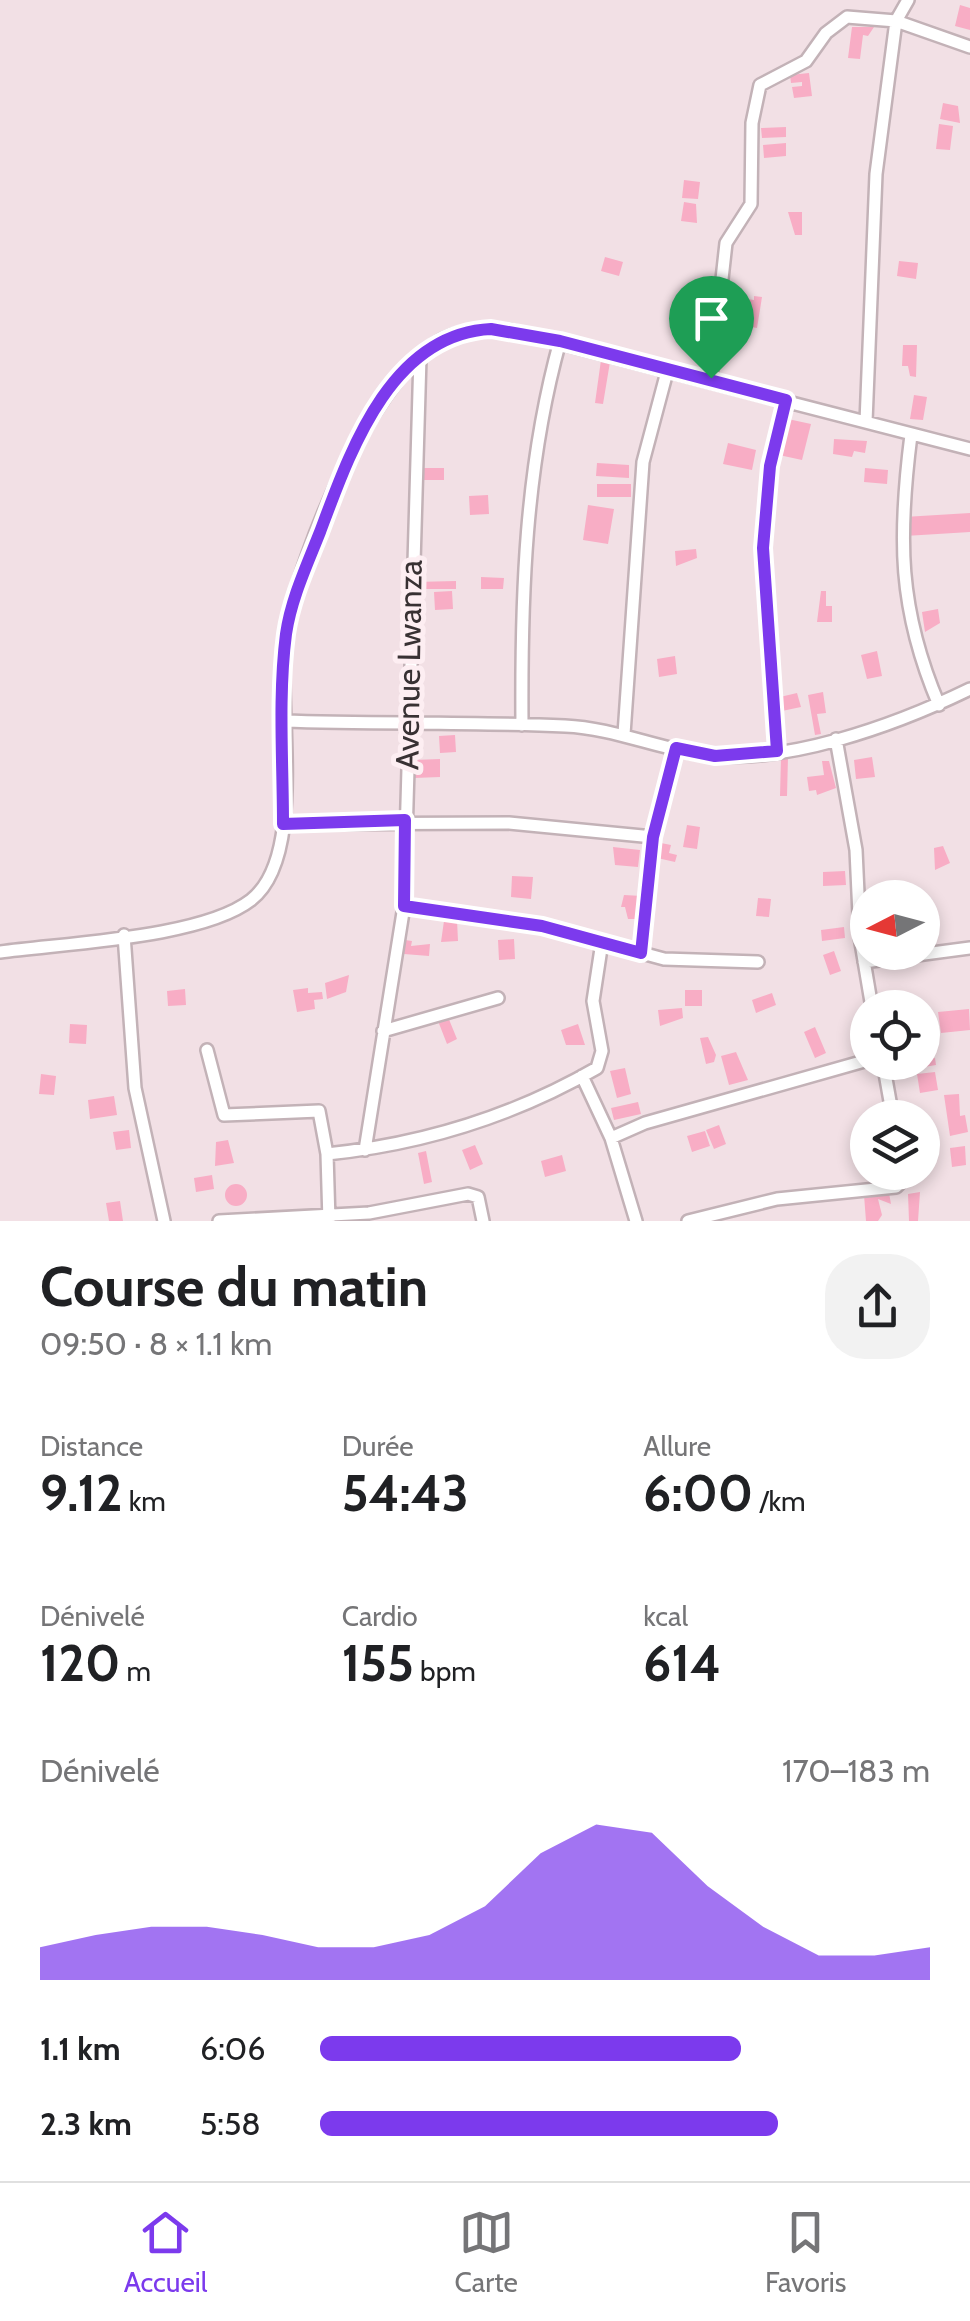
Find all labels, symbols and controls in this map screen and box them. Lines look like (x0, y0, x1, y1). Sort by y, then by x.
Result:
pin (669, 276, 754, 379)
icon: arrive (684, 291, 739, 346)
street label: Avenue Lwanza (387, 559, 430, 770)
north arrow (850, 880, 940, 970)
map controls (850, 880, 940, 1190)
button: locate (850, 990, 940, 1080)
button: layers (850, 1100, 940, 1190)
text: Course du matin (40, 1253, 428, 1320)
button: share (825, 1254, 930, 1359)
text: 09:50 · 8 × 1.1 km (40, 1324, 272, 1363)
text: Distance (40, 1429, 143, 1463)
text: Durée (342, 1429, 414, 1463)
text: Allure (643, 1429, 711, 1463)
text: 9.12 (40, 1463, 122, 1524)
text: 54:43 (342, 1463, 469, 1524)
text: 6:00 (643, 1463, 753, 1524)
text: km (122, 1484, 166, 1518)
text: /km (753, 1484, 806, 1518)
text: Dénivelé (40, 1599, 145, 1633)
text: Cardio (342, 1599, 418, 1633)
text: kcal (643, 1599, 688, 1633)
text: 120 (40, 1633, 120, 1694)
text: 155 (342, 1633, 414, 1694)
text: 614 (643, 1633, 721, 1694)
text: m (120, 1654, 151, 1688)
text: bpm (414, 1654, 476, 1688)
text: Dénivelé (40, 1751, 160, 1790)
text: 170–183 m (782, 1751, 930, 1790)
text: 1.1 km (40, 2029, 121, 2068)
text: 6:06 (200, 2029, 265, 2068)
text: 2.3 km (40, 2104, 132, 2143)
text: 5:58 (200, 2104, 261, 2143)
tab: Accueil (124, 2205, 207, 2299)
tab: Carte (455, 2205, 518, 2299)
tab: Favoris (765, 2205, 846, 2299)

